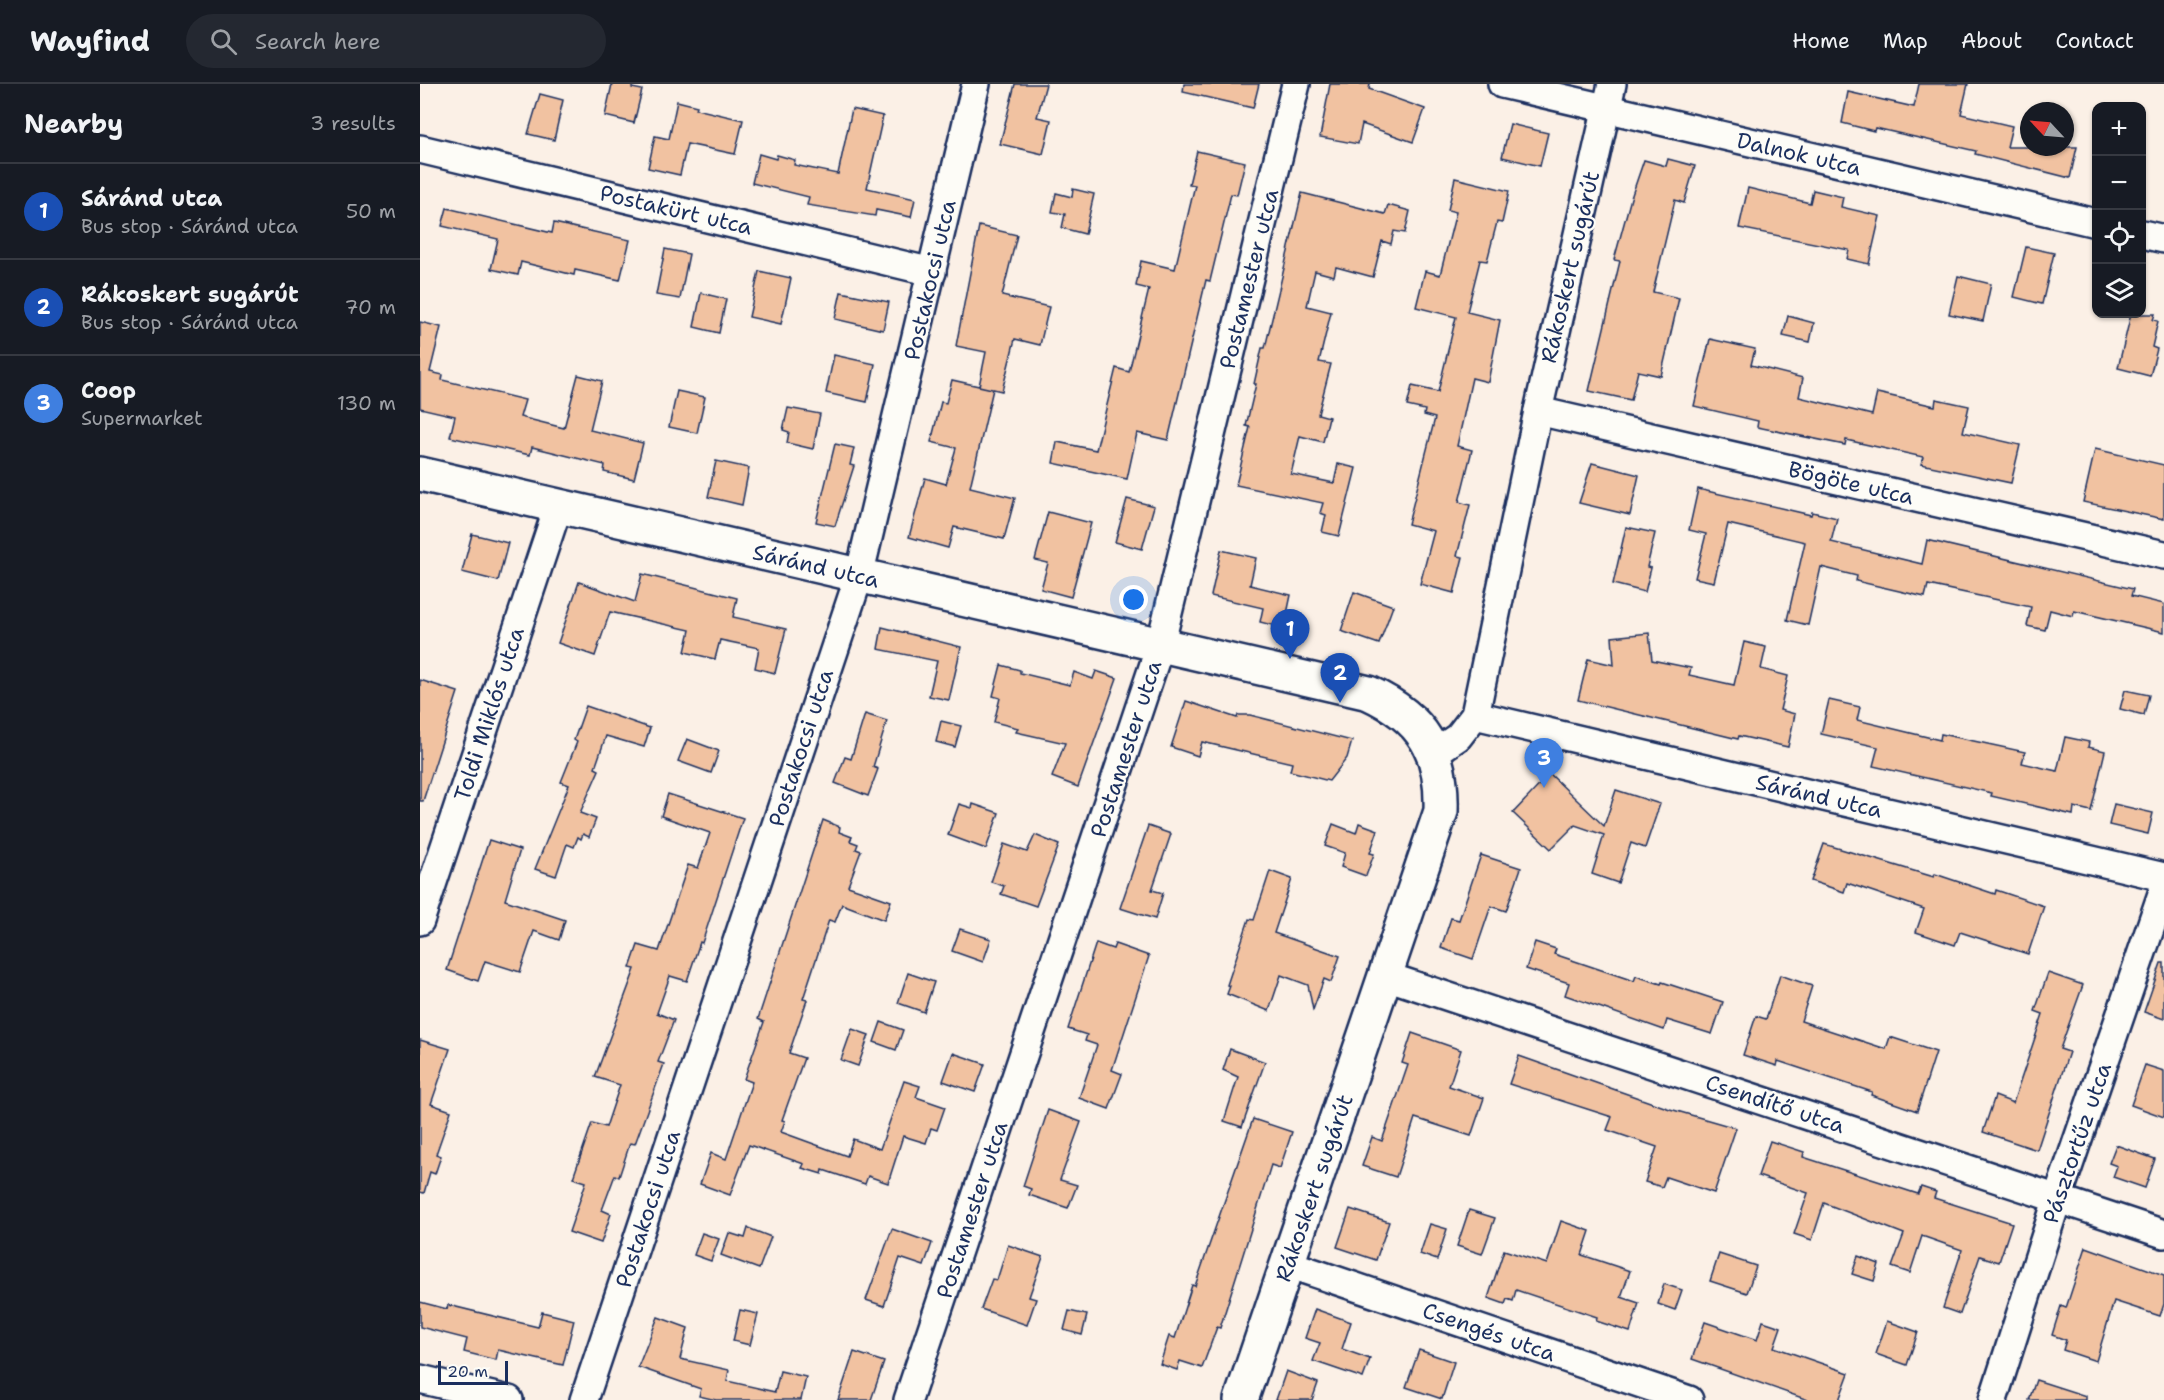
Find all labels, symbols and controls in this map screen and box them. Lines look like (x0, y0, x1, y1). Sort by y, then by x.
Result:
search box (186, 14, 606, 68)
text: Wayfind (30, 22, 150, 60)
icon: search (207, 25, 240, 58)
text: Search here (255, 27, 381, 56)
text: Home (1792, 27, 1850, 55)
text: Map (1883, 27, 1928, 55)
text: About (1961, 27, 2022, 55)
text: Contact (2055, 27, 2134, 55)
north arrow (2020, 102, 2074, 156)
map controls (2092, 102, 2146, 318)
button: + (2092, 102, 2146, 156)
text: Nearby (24, 106, 123, 141)
text: 3 results (310, 110, 396, 136)
street label: Dalnok utca (1734, 126, 1864, 182)
button: − (2092, 156, 2146, 210)
street label: Rákoskert sugárút (1534, 168, 1606, 366)
street label: Postakürt utca (597, 178, 755, 242)
text: Sáránd utca (81, 184, 222, 213)
street label: Postamester utca (1213, 186, 1285, 372)
street label: Postakocsi utca (897, 197, 963, 363)
text: 1 (39, 198, 48, 224)
text: 50 m (346, 198, 396, 224)
button: locate (2092, 210, 2146, 264)
text: Bus stop · Sáránd utca (81, 213, 298, 239)
button: layers (2092, 264, 2146, 318)
text: Rákoskert sugárút (81, 280, 299, 309)
text: 2 (37, 294, 51, 320)
text: 70 m (344, 294, 396, 320)
text: Bus stop · Sáránd utca (81, 309, 298, 335)
text: Coop (81, 376, 136, 405)
text: 3 (37, 390, 51, 416)
text: 130 m (337, 390, 396, 416)
text: Supermarket (81, 405, 203, 431)
street label: Bögöte utca (1786, 455, 1917, 512)
street label: Sáránd utca (750, 537, 882, 595)
your location (1119, 585, 1148, 614)
pin: 1 (1270, 610, 1310, 659)
street label: Toldi Miklós utca (447, 623, 531, 805)
pin: 2 (1320, 654, 1360, 703)
street label: Postamester utca (1084, 656, 1168, 841)
street label: Postakocsi utca (762, 665, 840, 830)
pin: 3 (1524, 738, 1564, 788)
street label: Sáránd utca (1753, 767, 1885, 825)
street label: Pásztortűz utca (2036, 1059, 2118, 1227)
street label: Csendítő utca (1702, 1068, 1849, 1140)
street label: Rákoskert sugárút (1268, 1091, 1360, 1285)
street label: Postamester utca (930, 1117, 1014, 1302)
street label: Postakocsi utca (609, 1126, 687, 1291)
street label: Csengés utca (1419, 1296, 1560, 1368)
scale bar (438, 1358, 508, 1386)
text: 20 m (447, 1361, 488, 1382)

